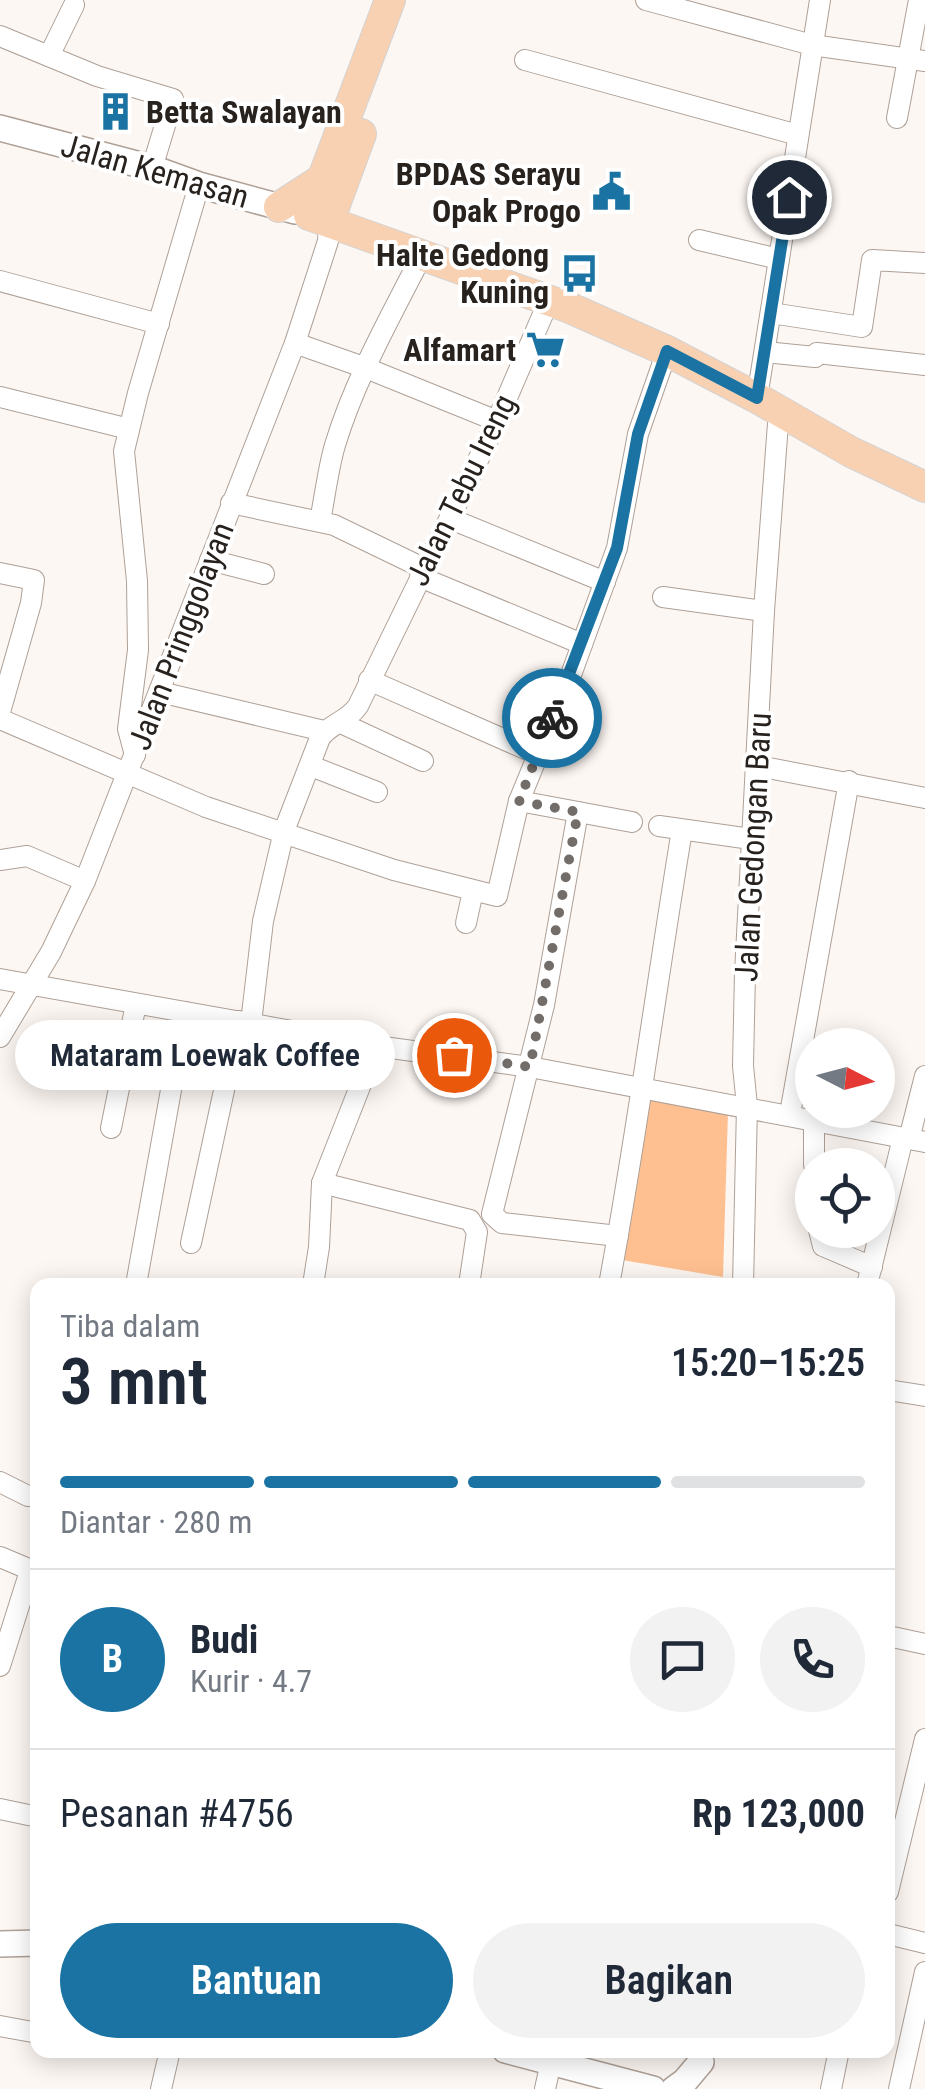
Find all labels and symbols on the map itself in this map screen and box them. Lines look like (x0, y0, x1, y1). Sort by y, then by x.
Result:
building icon: Betta Swalayan (95, 91, 137, 133)
place label: Betta Swalayan (146, 93, 342, 131)
street label: Jalan Kemasan (57, 126, 253, 216)
place label: BPDAS Serayu Opak Progo (396, 155, 581, 230)
pin (747, 155, 832, 240)
public building icon: BPDAS Serayu Opak Progo (590, 171, 632, 213)
place label: Halte Gedong Kuning (376, 236, 549, 311)
bus stop icon: Halte Gedong Kuning (558, 252, 600, 294)
supermarket icon: Alfamart (525, 329, 567, 371)
place label: Alfamart (403, 331, 516, 369)
street label: Jalan Tebu Ireng (398, 388, 524, 592)
street label: Jalan Pringgolayan (120, 517, 242, 755)
courier (502, 668, 602, 768)
street label: Jalan Gedongan Baru (727, 711, 779, 983)
pin (412, 1013, 497, 1098)
callout: Mataram Loewak Coffee (14, 1020, 394, 1090)
north arrow (795, 1028, 895, 1128)

